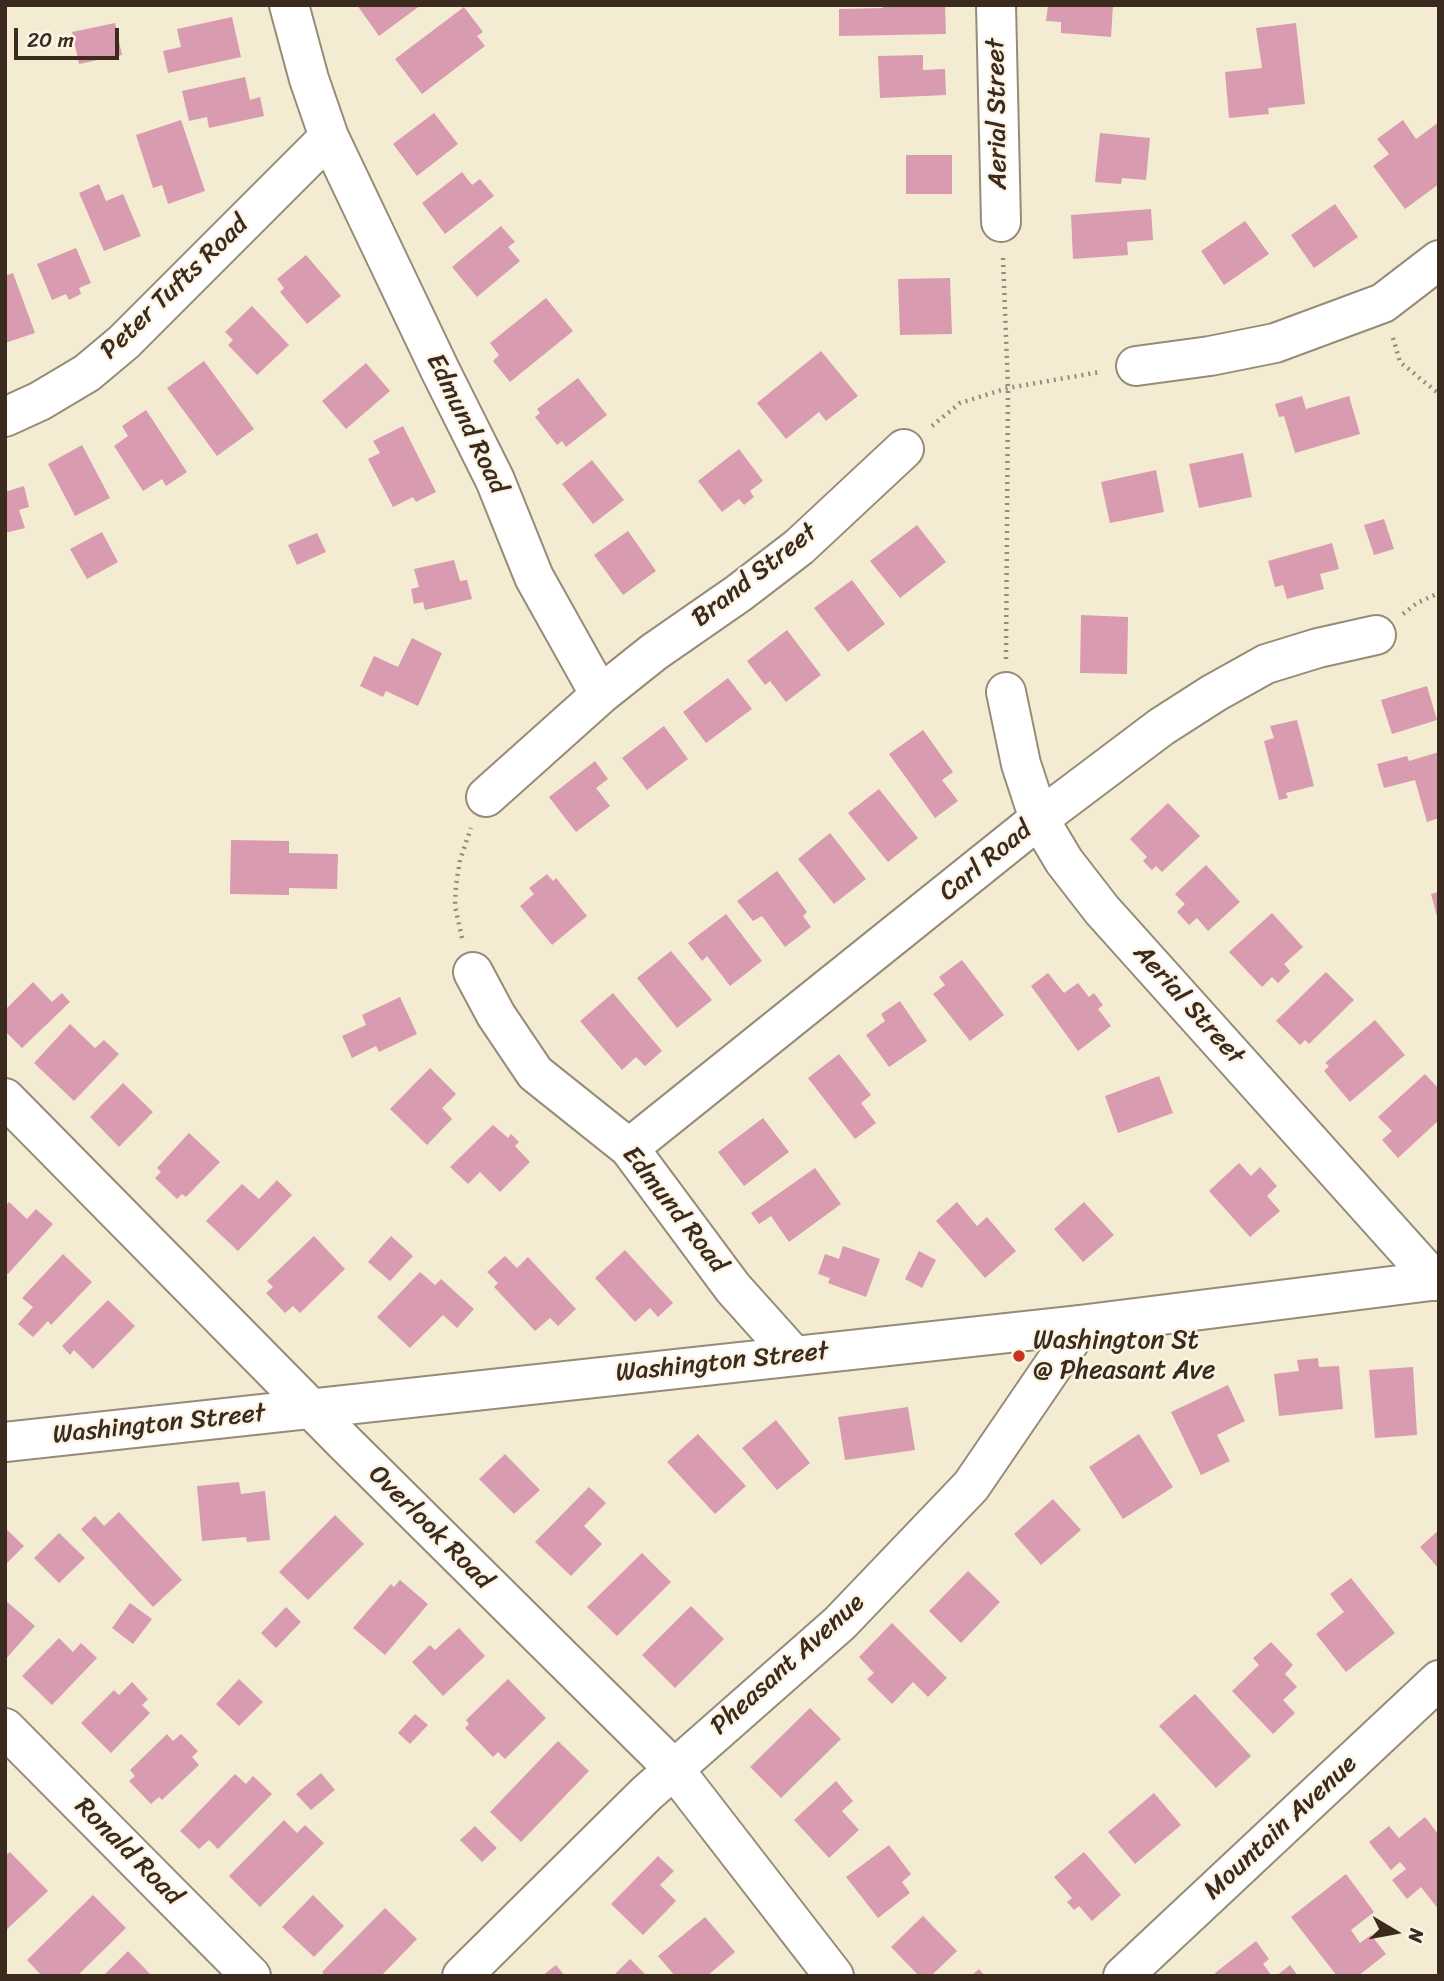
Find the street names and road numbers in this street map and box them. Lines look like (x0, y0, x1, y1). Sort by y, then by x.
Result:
street label: Aerial Street (981, 38, 1015, 190)
street label: Peter Tufts Road (94, 209, 256, 367)
street label: Edmund Road (419, 349, 513, 499)
street label: Brand Street (686, 517, 824, 635)
street label: Carl Road (933, 815, 1039, 909)
street label: Aerial Street (1126, 938, 1250, 1072)
street label: Edmund Road (615, 1140, 733, 1280)
street label: Washington Street (614, 1336, 830, 1390)
street label: Washington Street (51, 1398, 267, 1452)
street label: Overlook Road (361, 1459, 499, 1597)
street label: Pheasant Avenue (705, 1588, 871, 1742)
street label: Mountain Avenue (1198, 1749, 1364, 1907)
street label: Ronald Road (68, 1792, 188, 1912)

